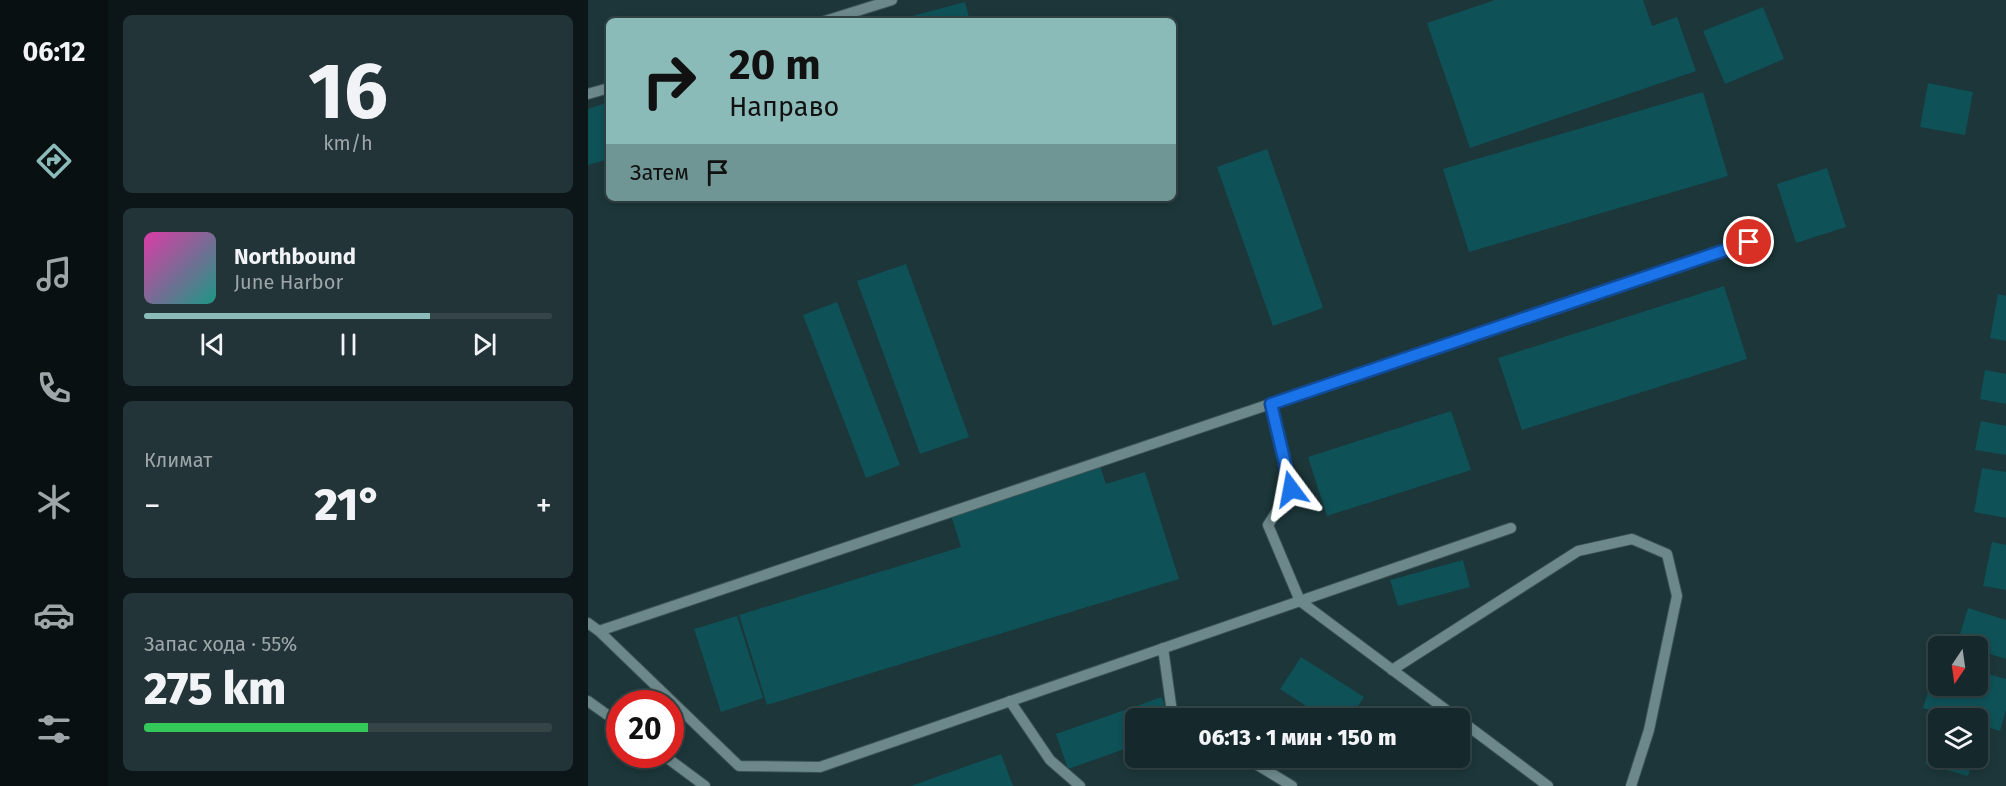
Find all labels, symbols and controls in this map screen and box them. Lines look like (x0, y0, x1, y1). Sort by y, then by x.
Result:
text: 06:12 (22, 36, 86, 68)
text: 20 m (729, 40, 821, 90)
icon: right (630, 42, 708, 120)
text: 16 (308, 45, 388, 139)
text: Направо (729, 91, 839, 123)
text: km/h (323, 131, 373, 155)
icon: directions (33, 140, 75, 182)
icon: arrive (701, 156, 734, 189)
text: Затем (630, 159, 689, 186)
pin (1723, 216, 1774, 267)
icon: arrive (1732, 225, 1765, 258)
text: Northbound (234, 243, 356, 270)
icon: music (33, 253, 75, 295)
text: June Harbor (234, 270, 343, 294)
icon: previous (196, 328, 229, 361)
icon: pause (332, 328, 365, 361)
icon: next (468, 328, 501, 361)
icon: phone (33, 367, 75, 409)
text: Климат (144, 448, 212, 472)
position arrow (1259, 457, 1323, 521)
text: 21° (314, 478, 382, 532)
icon: climate (33, 481, 75, 523)
text: − (144, 486, 161, 526)
text: + (536, 486, 552, 526)
icon: car (33, 594, 75, 636)
text: Запас хода · 55% (144, 632, 297, 656)
north arrow (1928, 636, 1988, 696)
map controls (1928, 636, 1988, 768)
text: 275 km (144, 662, 286, 716)
speed limit sign: 20 (606, 690, 684, 768)
icon: filters (33, 708, 75, 750)
button: layers (1928, 708, 1988, 768)
text: 06:13 · 1 мин · 150 m (1199, 724, 1396, 751)

